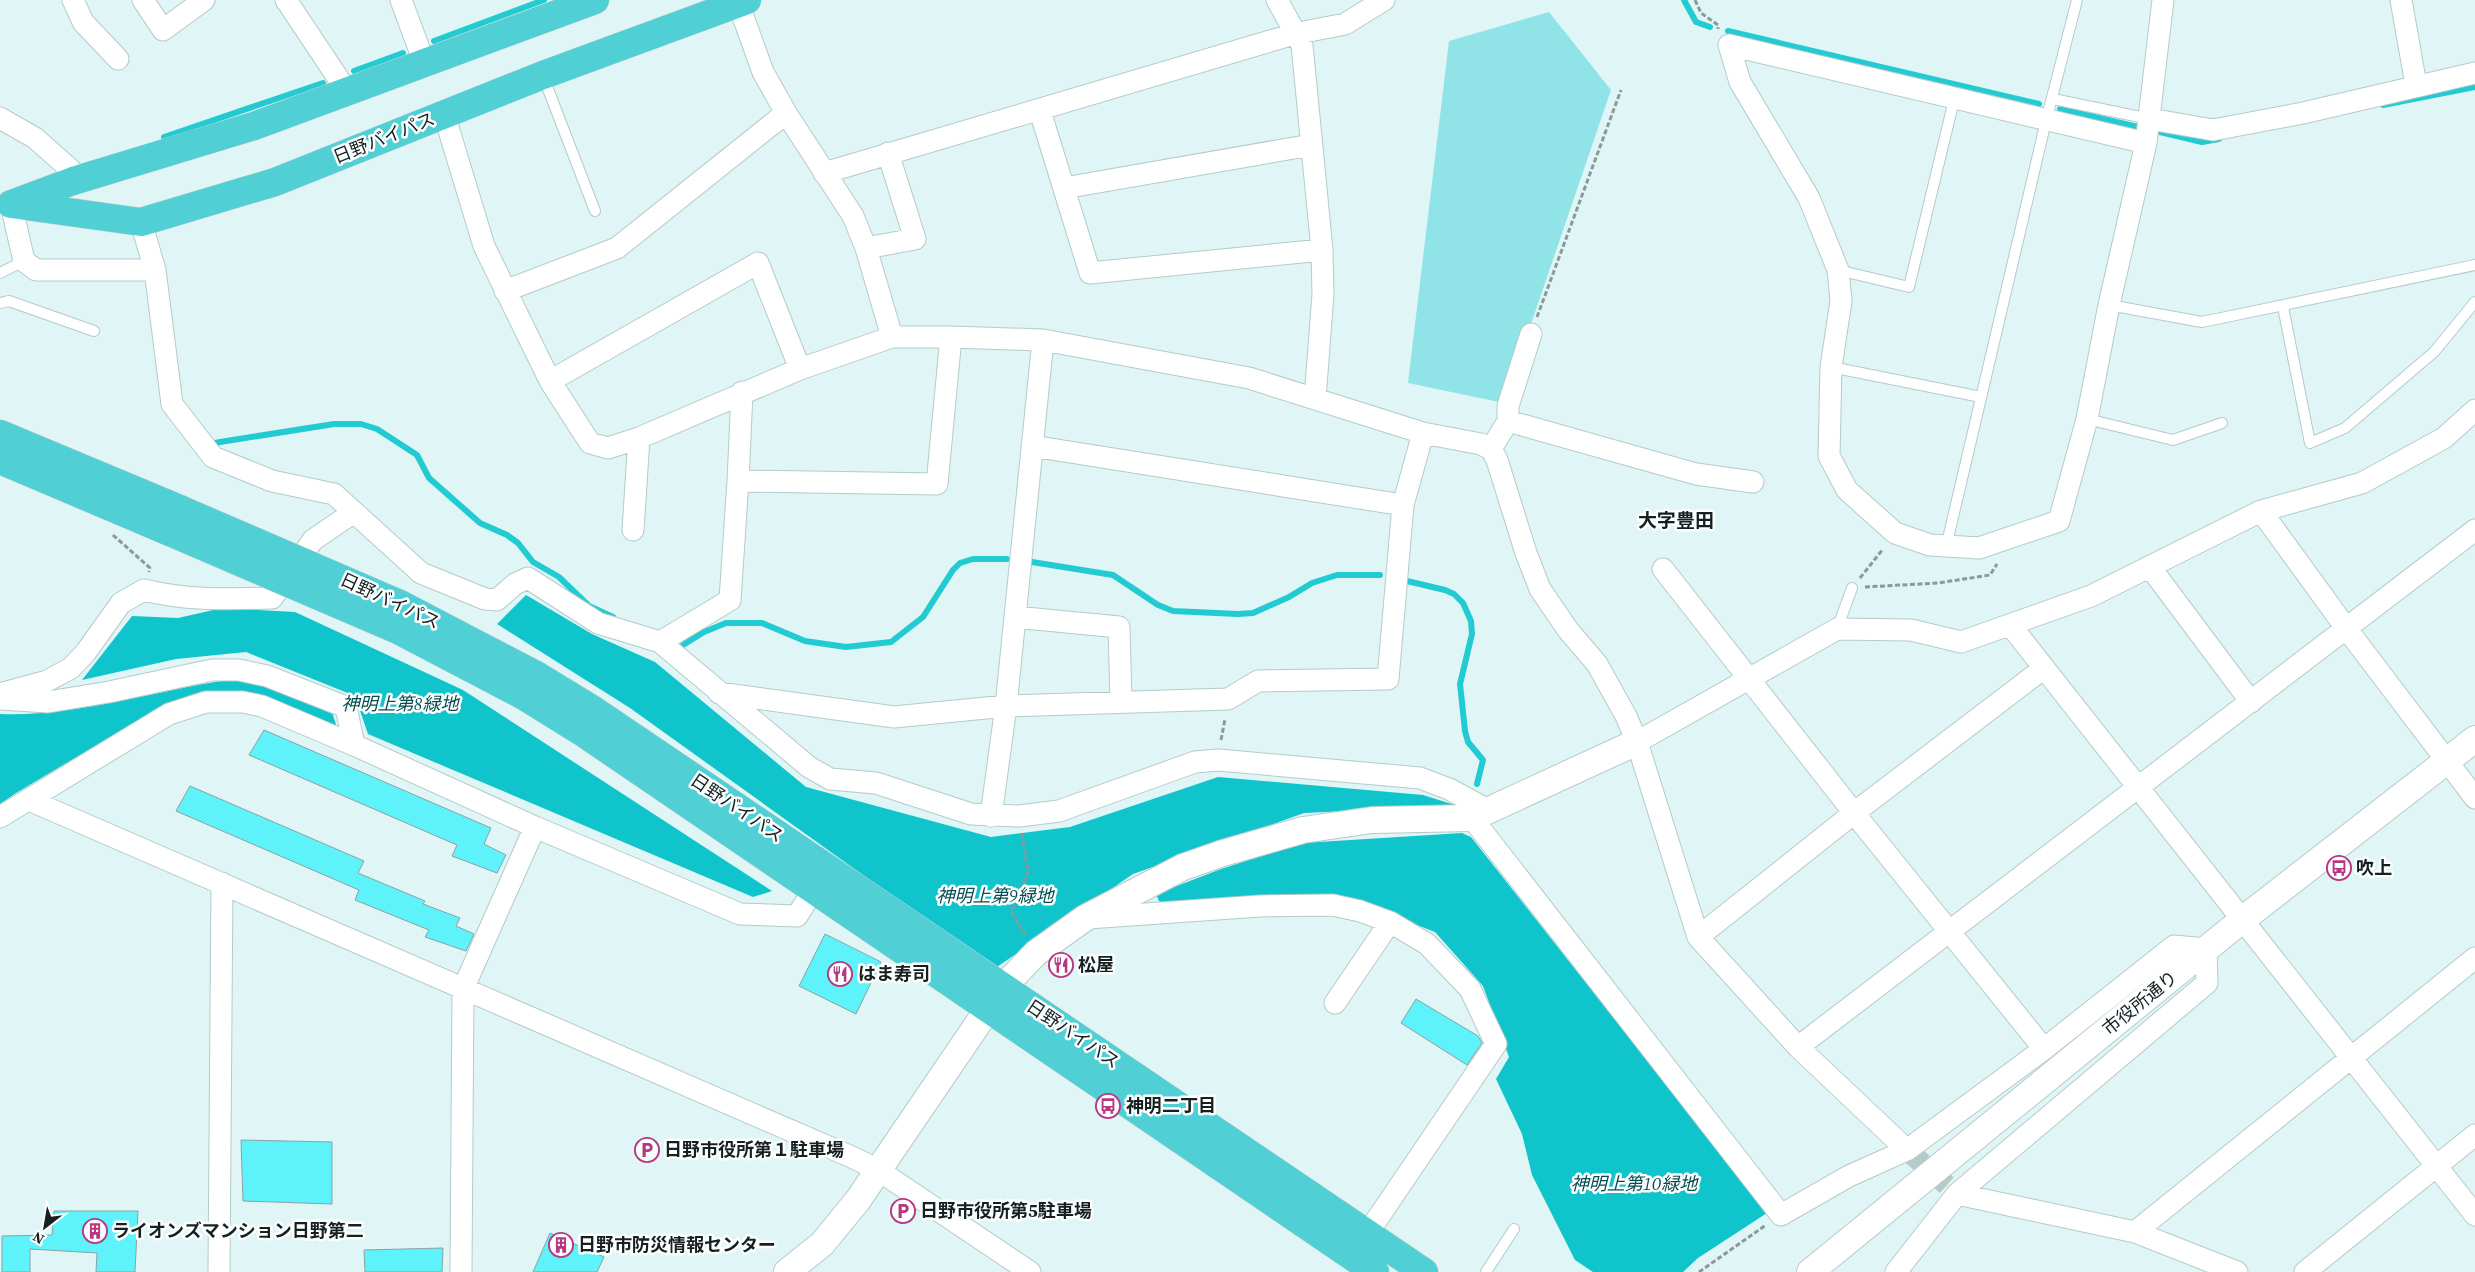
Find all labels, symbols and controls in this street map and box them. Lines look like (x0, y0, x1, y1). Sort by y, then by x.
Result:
street label: 日野バイパス (329, 106, 438, 169)
district label: 大字豊田 (1638, 507, 1714, 533)
street label: 日野バイパス (336, 566, 444, 635)
park label: 神明上第8緑地 (341, 691, 461, 716)
street label: 日野バイパス (686, 767, 789, 848)
bus stop icon: 吹上 (2326, 855, 2352, 881)
place label: 吹上 (2356, 855, 2392, 880)
park label: 神明上第9緑地 (936, 883, 1056, 908)
restaurant icon: 松屋 (1048, 952, 1074, 978)
place label: 松屋 (1078, 952, 1114, 977)
restaurant icon: はま寿司 (827, 961, 853, 987)
place label: はま寿司 (858, 961, 930, 986)
street label: 市役所通り (2097, 965, 2183, 1041)
street label: 日野バイパス (1022, 993, 1125, 1074)
bus stop icon: 神明二丁目 (1095, 1093, 1121, 1119)
place label: 神明二丁目 (1126, 1093, 1216, 1118)
parking icon: 日野市役所第１駐車場 (634, 1137, 660, 1163)
place label: 日野市役所第１駐車場 (664, 1137, 844, 1162)
park label: 神明上第10緑地 (1571, 1171, 1699, 1196)
parking icon: 日野市役所第5駐車場 (890, 1198, 916, 1224)
place label: 日野市役所第5駐車場 (920, 1198, 1092, 1223)
north arrow (20, 1202, 70, 1252)
building icon: ライオンズマンション日野第二 (82, 1218, 108, 1244)
place label: ライオンズマンション日野第二 (112, 1218, 364, 1243)
text: N (29, 1227, 48, 1249)
building icon: 日野市防災情報センター (548, 1232, 574, 1258)
place label: 日野市防災情報センター (578, 1232, 776, 1257)

